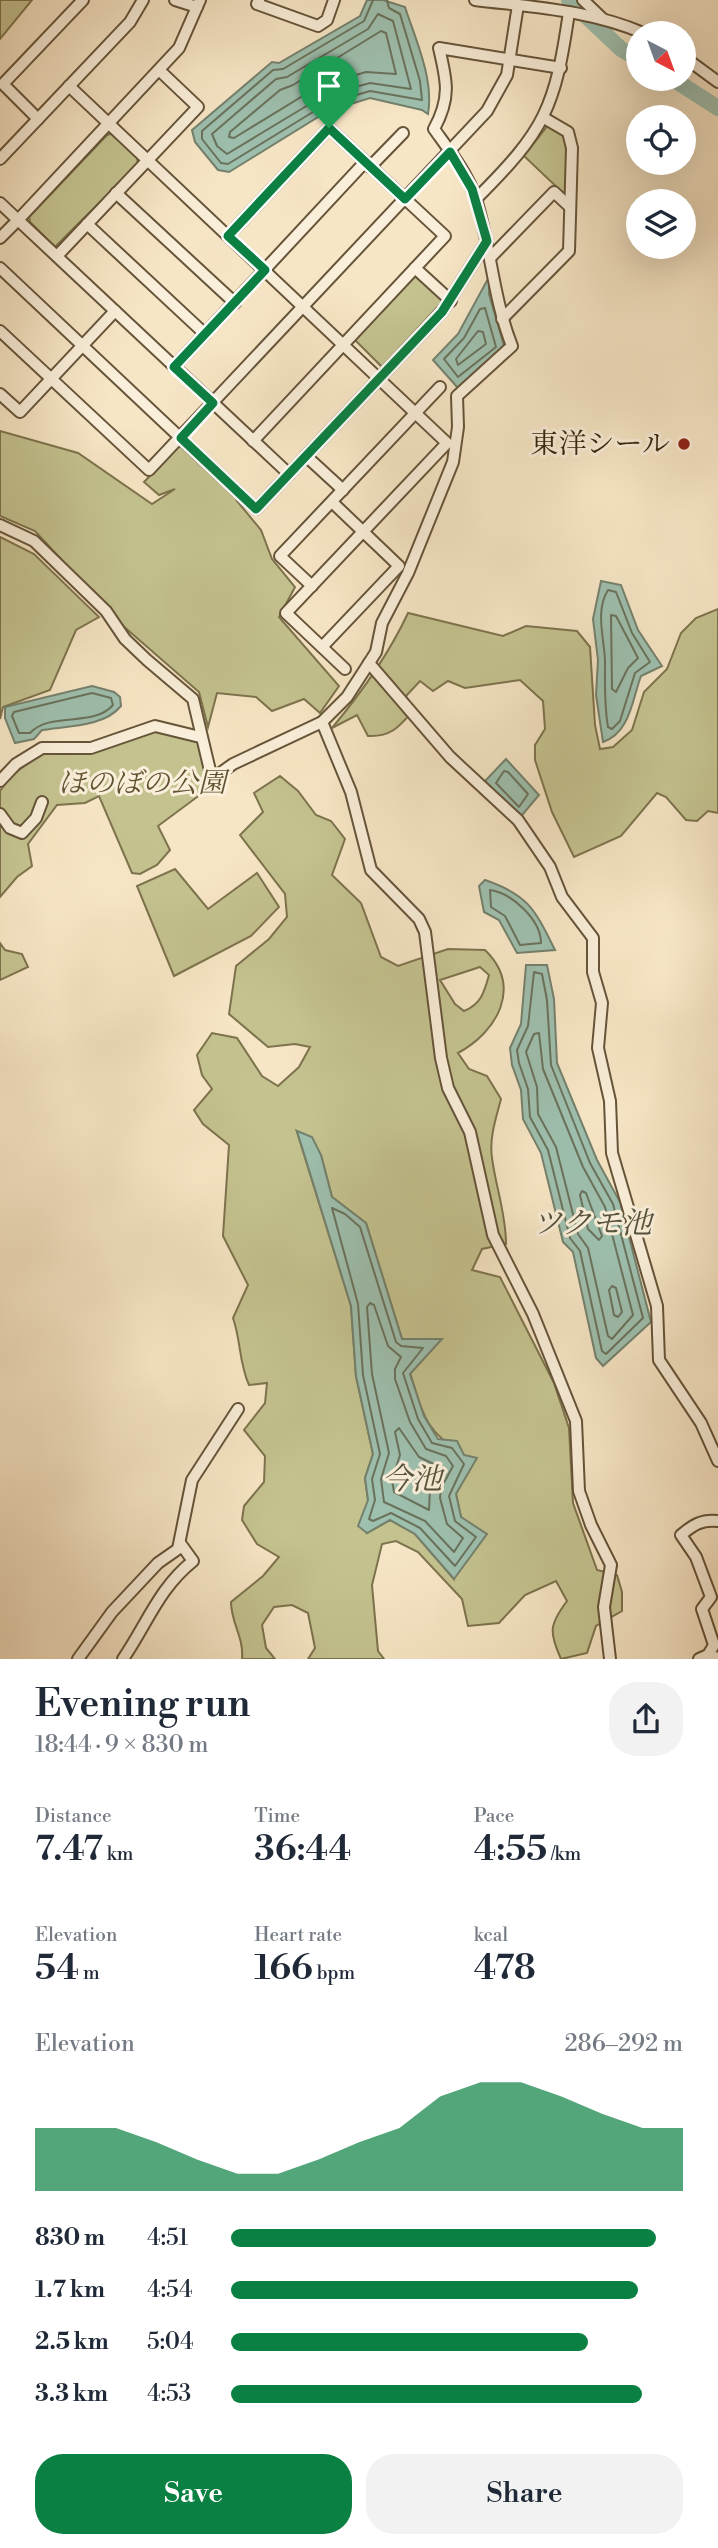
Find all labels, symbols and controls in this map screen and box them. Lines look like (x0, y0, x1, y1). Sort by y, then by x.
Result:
north arrow (626, 21, 696, 91)
map controls (626, 21, 696, 259)
pin (299, 56, 359, 128)
icon: arrive (310, 67, 348, 105)
button: locate (626, 105, 696, 175)
button: layers (626, 189, 696, 259)
place label: 東洋シール (531, 427, 670, 462)
marker: 東洋シール (676, 436, 692, 452)
park label: ほのぼの公園 (58, 766, 230, 801)
water label: ツクモ池 (532, 1205, 655, 1243)
water label: 今池 (382, 1461, 445, 1499)
text: Evening run (35, 1681, 250, 1728)
button: share (609, 1682, 683, 1756)
text: 18:44 · 9 × 830 m (35, 1731, 209, 1759)
text: Distance (35, 1804, 112, 1828)
text: Time (254, 1804, 300, 1828)
text: Pace (474, 1804, 514, 1828)
text: 7.47 (35, 1828, 103, 1871)
text: 36:44 (254, 1828, 351, 1871)
text: 4:55 (474, 1828, 547, 1871)
text: km (103, 1842, 133, 1866)
text: /km (547, 1842, 581, 1866)
text: Elevation (35, 1923, 117, 1947)
text: Heart rate (254, 1923, 342, 1947)
text: kcal (474, 1923, 508, 1947)
text: 54 (35, 1947, 79, 1990)
text: 166 (254, 1947, 313, 1990)
text: 478 (474, 1947, 536, 1990)
text: m (79, 1961, 100, 1985)
text: bpm (313, 1961, 355, 1985)
text: Elevation (35, 2030, 135, 2058)
text: 286–292 m (564, 2030, 683, 2058)
text: 830 m (35, 2224, 105, 2252)
text: 4:51 (147, 2224, 188, 2252)
text: 1.7 km (35, 2276, 105, 2304)
text: 4:54 (147, 2276, 193, 2304)
text: 2.5 km (35, 2328, 109, 2356)
text: 5:04 (147, 2328, 194, 2356)
text: 3.3 km (35, 2380, 108, 2408)
text: 4:53 (147, 2380, 191, 2408)
button: Save (35, 2454, 352, 2534)
button: Share (366, 2454, 683, 2534)

